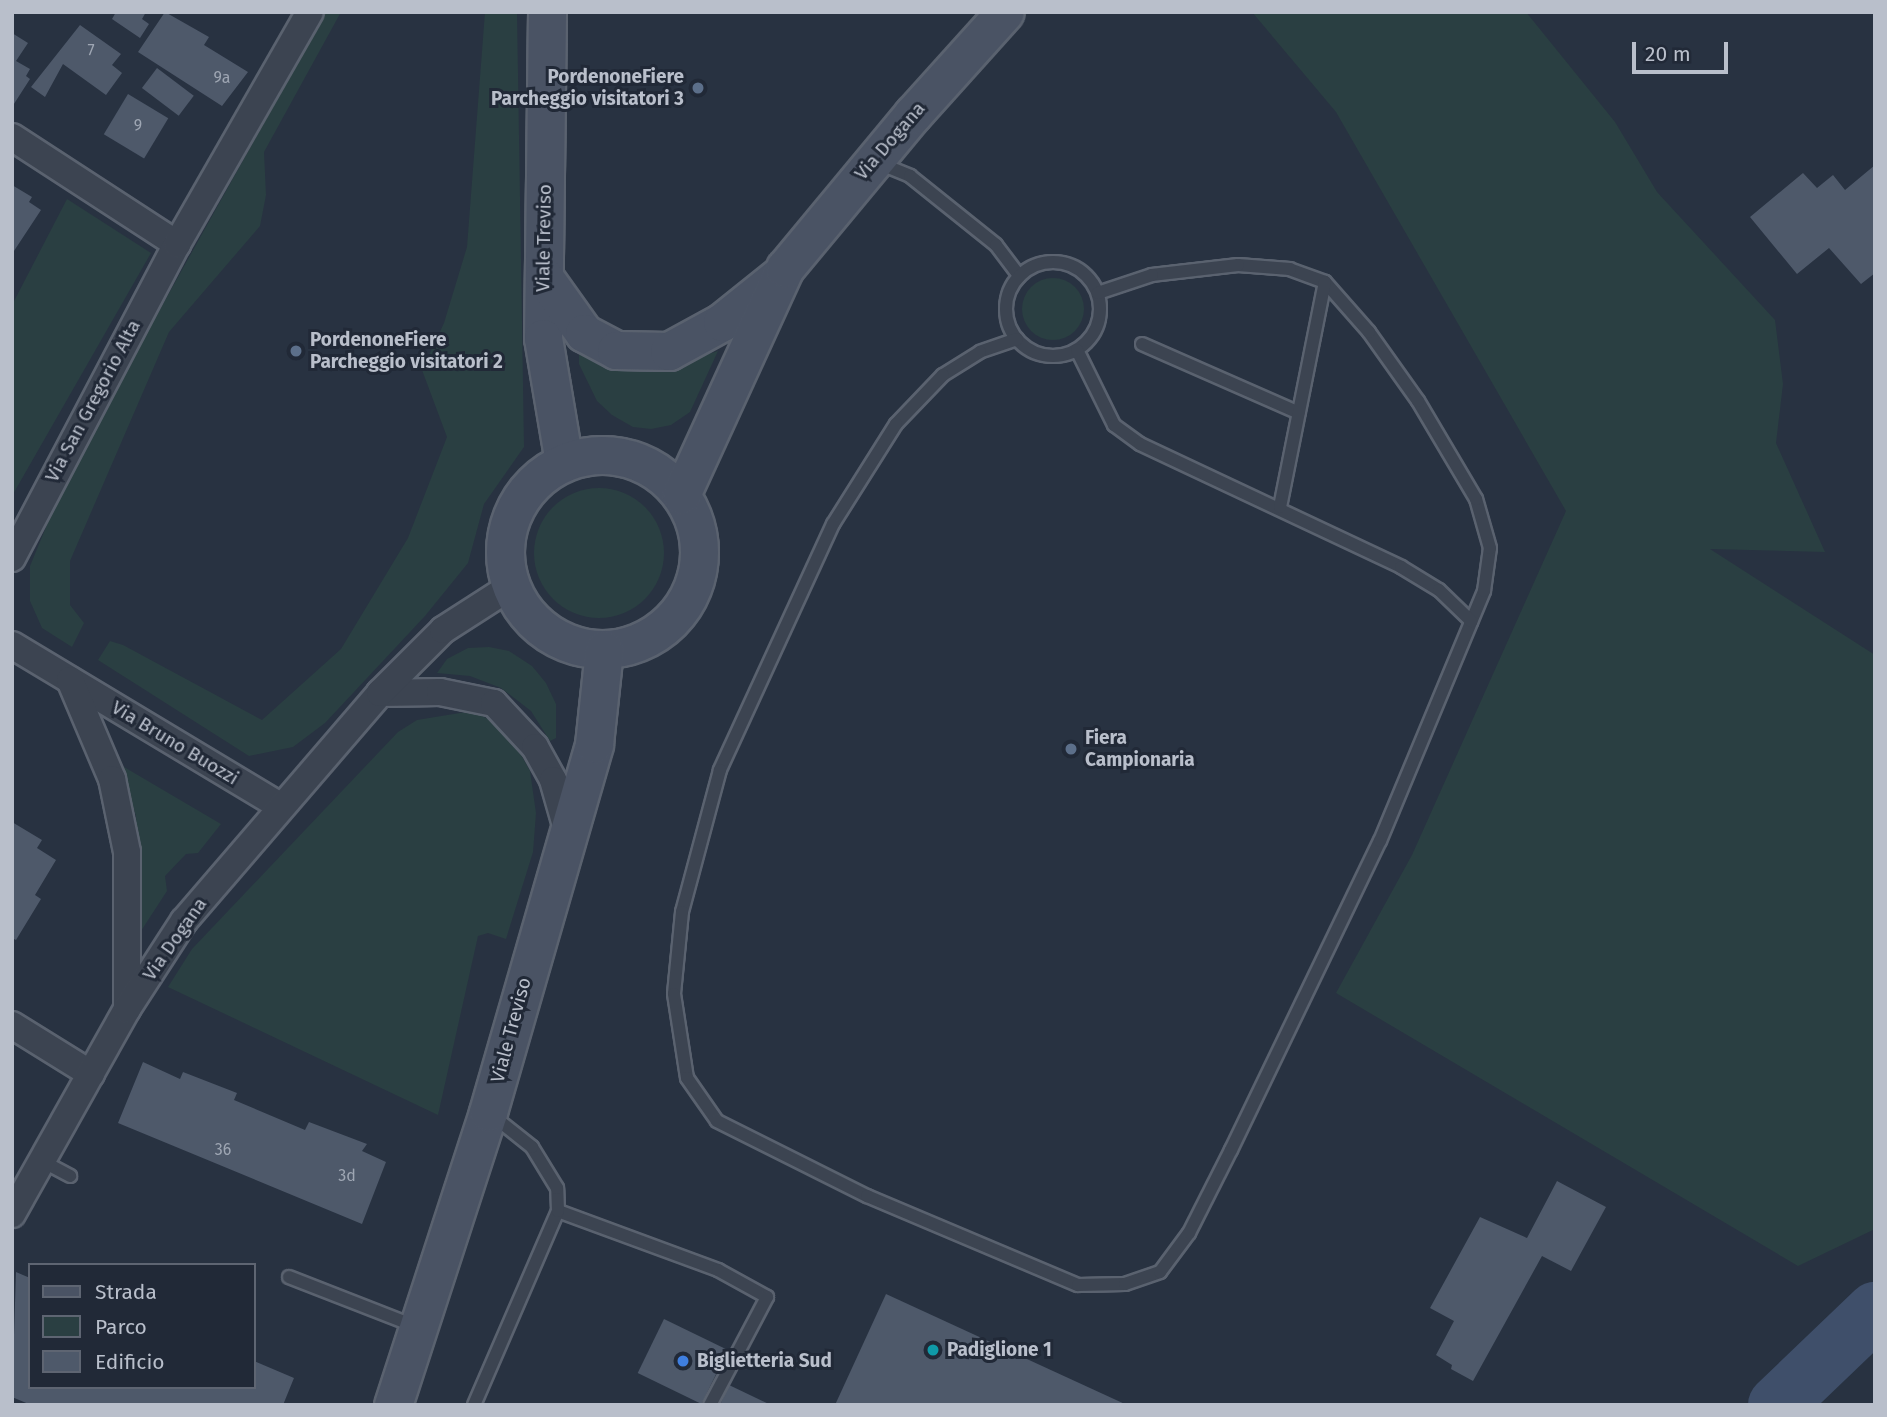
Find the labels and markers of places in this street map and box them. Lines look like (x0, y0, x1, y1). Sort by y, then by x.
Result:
place label: PordenoneFiere Parcheggio visitatori 3 (491, 66, 684, 110)
marker: PordenoneFiere Parcheggio visitatori 3 (690, 80, 706, 96)
place label: PordenoneFiere Parcheggio visitatori 2 (310, 329, 503, 373)
marker: PordenoneFiere Parcheggio visitatori 2 (288, 343, 304, 359)
place label: Fiera Campionaria (1085, 727, 1195, 771)
marker: Fiera Campionaria (1063, 741, 1079, 757)
place label: Padiglione 1 (947, 1339, 1052, 1361)
marker: Padiglione 1 (925, 1342, 941, 1358)
place label: Biglietteria Sud (697, 1350, 832, 1372)
marker: Biglietteria Sud (675, 1353, 691, 1369)

